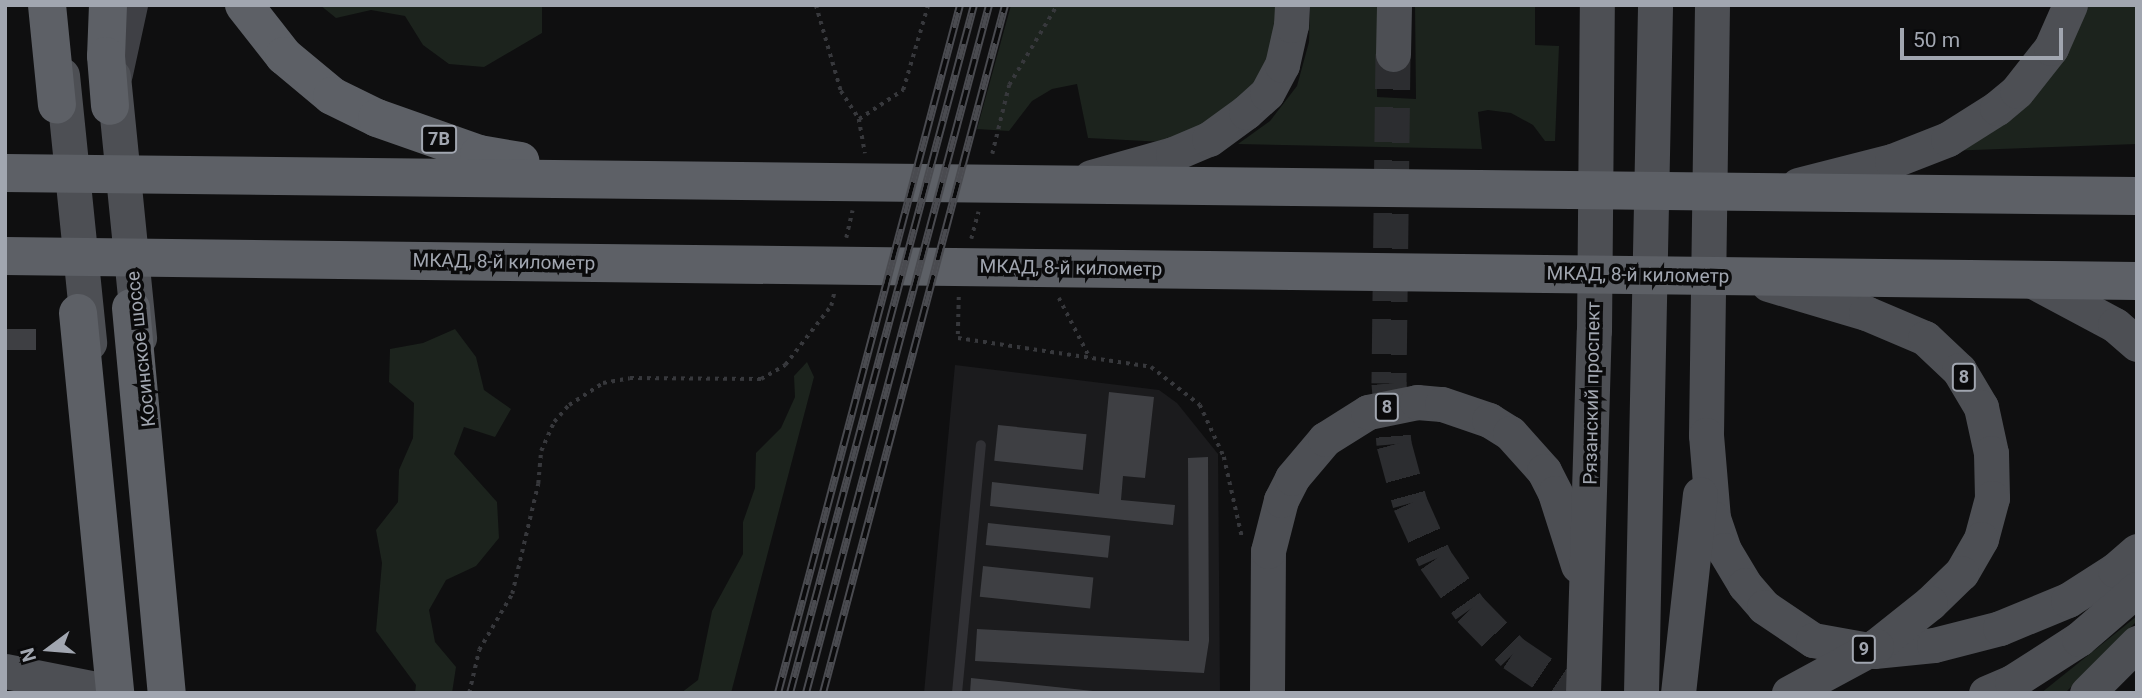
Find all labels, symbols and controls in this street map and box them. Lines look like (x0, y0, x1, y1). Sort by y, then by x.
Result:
scale bar (1904, 14, 2067, 58)
text: 50 m (1913, 28, 1960, 52)
road number: 7B (420, 124, 458, 154)
street label: МКАД, 8-й километр (412, 249, 596, 275)
street label: МКАД, 8-й километр (979, 255, 1163, 281)
street label: МКАД, 8-й километр (1546, 262, 1730, 288)
street label: Косинское шоссе (121, 270, 161, 428)
street label: Рязанский проспект (1579, 301, 1605, 485)
road number: 8 (1952, 362, 1976, 391)
road number: 8 (1375, 393, 1399, 422)
north arrow (14, 614, 84, 684)
road number: 9 (1852, 634, 1876, 664)
text: N (15, 645, 41, 665)

